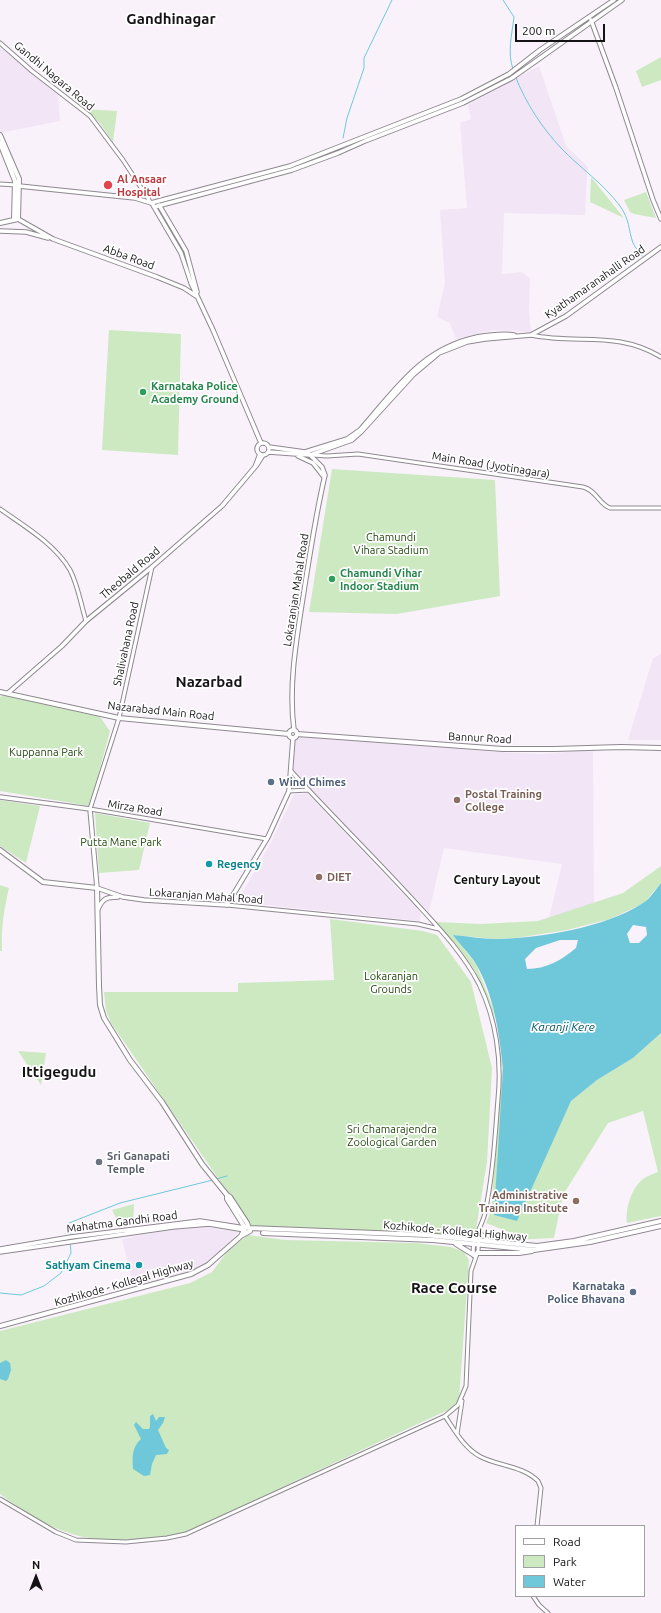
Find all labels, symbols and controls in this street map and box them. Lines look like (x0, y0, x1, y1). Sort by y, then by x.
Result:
district label: Gandhinagar (126, 10, 216, 28)
scale bar (517, 16, 607, 42)
text: 200 m (522, 24, 555, 37)
street label: Gandhi Nagara Road (11, 39, 97, 113)
place label: Al Ansaar Hospital (117, 172, 166, 198)
marker: Al Ansaar Hospital (102, 179, 114, 191)
street label: Abba Road (102, 242, 156, 272)
street label: Kyathamaranahalli Road (542, 242, 648, 322)
place label: Karnataka Police Academy Ground (151, 379, 239, 405)
marker: Karnataka Police Academy Ground (138, 387, 148, 397)
street label: Main Road (Jyotinagara) (431, 449, 551, 481)
park label: Chamundi Vihara Stadium (354, 530, 428, 556)
street label: Lokaranjan Mahal Road (281, 532, 311, 648)
street label: Theobald Road (97, 544, 163, 602)
place label: Chamundi Vihar Indoor Stadium (340, 566, 422, 592)
marker: Chamundi Vihar Indoor Stadium (327, 574, 337, 584)
street label: Shalivahana Road (111, 601, 141, 687)
district label: Nazarbad (176, 673, 242, 691)
street label: Nazarabad Main Road (107, 699, 215, 723)
street label: Bannur Road (448, 730, 512, 746)
park label: Kuppanna Park (9, 745, 83, 759)
place label: Wind Chimes (279, 775, 346, 789)
marker: Wind Chimes (266, 777, 276, 787)
place label: Postal Training College (465, 787, 542, 813)
marker: Postal Training College (452, 795, 462, 805)
street label: Mirza Road (107, 797, 163, 819)
park label: Putta Mane Park (80, 835, 162, 849)
place label: Regency (217, 857, 261, 871)
marker: Regency (204, 859, 214, 869)
place label: DIET (327, 870, 351, 884)
marker: DIET (314, 872, 324, 882)
district label: Century Layout (454, 873, 540, 887)
street label: Lokaranjan Mahal Road (149, 885, 263, 907)
park label: Lokaranjan Grounds (364, 969, 418, 995)
water label: Karanji Kere (531, 1020, 595, 1034)
district label: Ittigegudu (22, 1063, 96, 1081)
park label: Sri Chamarajendra Zoological Garden (347, 1122, 437, 1148)
place label: Sri Ganapati Temple (107, 1149, 170, 1175)
marker: Sri Ganapati Temple (94, 1157, 104, 1167)
place label: Administrative Training Institute (479, 1188, 568, 1214)
marker: Administrative Training Institute (571, 1196, 581, 1206)
street label: Mahatma Gandhi Road (66, 1209, 178, 1235)
street label: Kozhikode - Kollegal Highway (383, 1218, 527, 1244)
street label: Kozhikode - Kollegal Highway (53, 1257, 195, 1309)
place label: Sathyam Cinema (46, 1258, 131, 1272)
marker: Sathyam Cinema (134, 1260, 144, 1270)
district label: Race Course (411, 1279, 497, 1297)
place label: Karnataka Police Bhavana (547, 1279, 625, 1305)
marker: Karnataka Police Bhavana (628, 1287, 638, 1297)
legend (515, 1525, 645, 1597)
text: Road (553, 1535, 581, 1548)
text: Park (553, 1555, 577, 1568)
north arrow (16, 1557, 56, 1597)
text: N (32, 1559, 40, 1571)
text: Water (553, 1575, 586, 1588)

